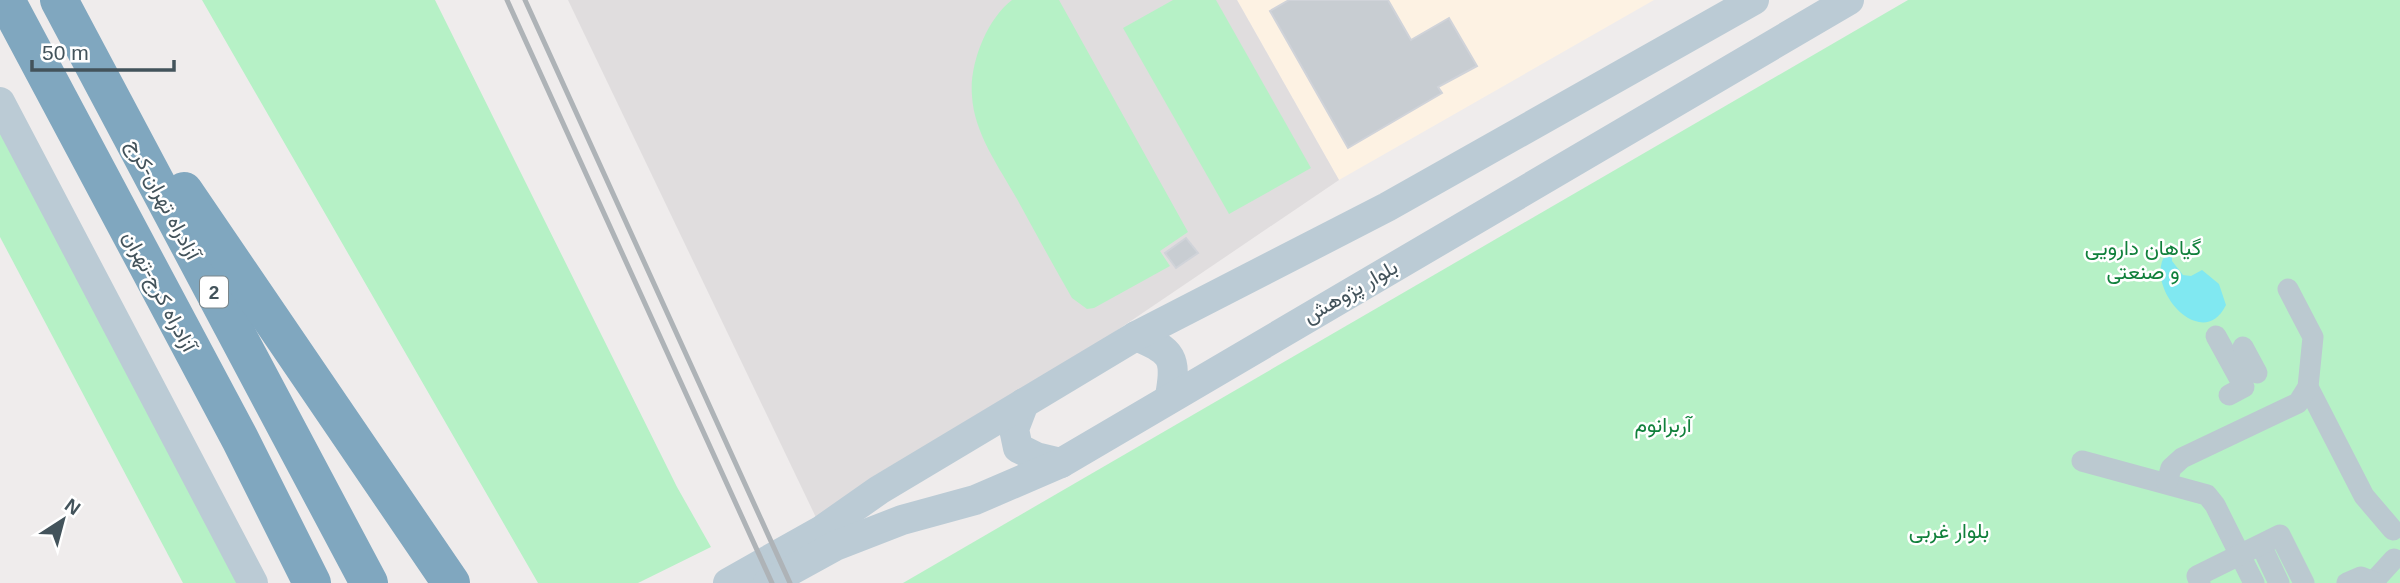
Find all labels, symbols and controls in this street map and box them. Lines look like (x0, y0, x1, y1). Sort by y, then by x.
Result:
scale bar (32, 28, 173, 72)
text: 50 m (42, 41, 89, 64)
street label: آزادراه تهران-کرج (120, 135, 206, 266)
street label: آزادراه کرج-تهران (116, 227, 202, 358)
park label: گیاهان دارویی و صنعتی (2085, 236, 2201, 285)
street label: بلوار پژوهش (1299, 255, 1403, 330)
road number: 2 (200, 276, 228, 308)
park label: آربرانوم (1634, 413, 1694, 439)
north arrow (28, 485, 98, 555)
text: N (61, 494, 84, 519)
park label: بلوار غربی (1909, 519, 1989, 544)

